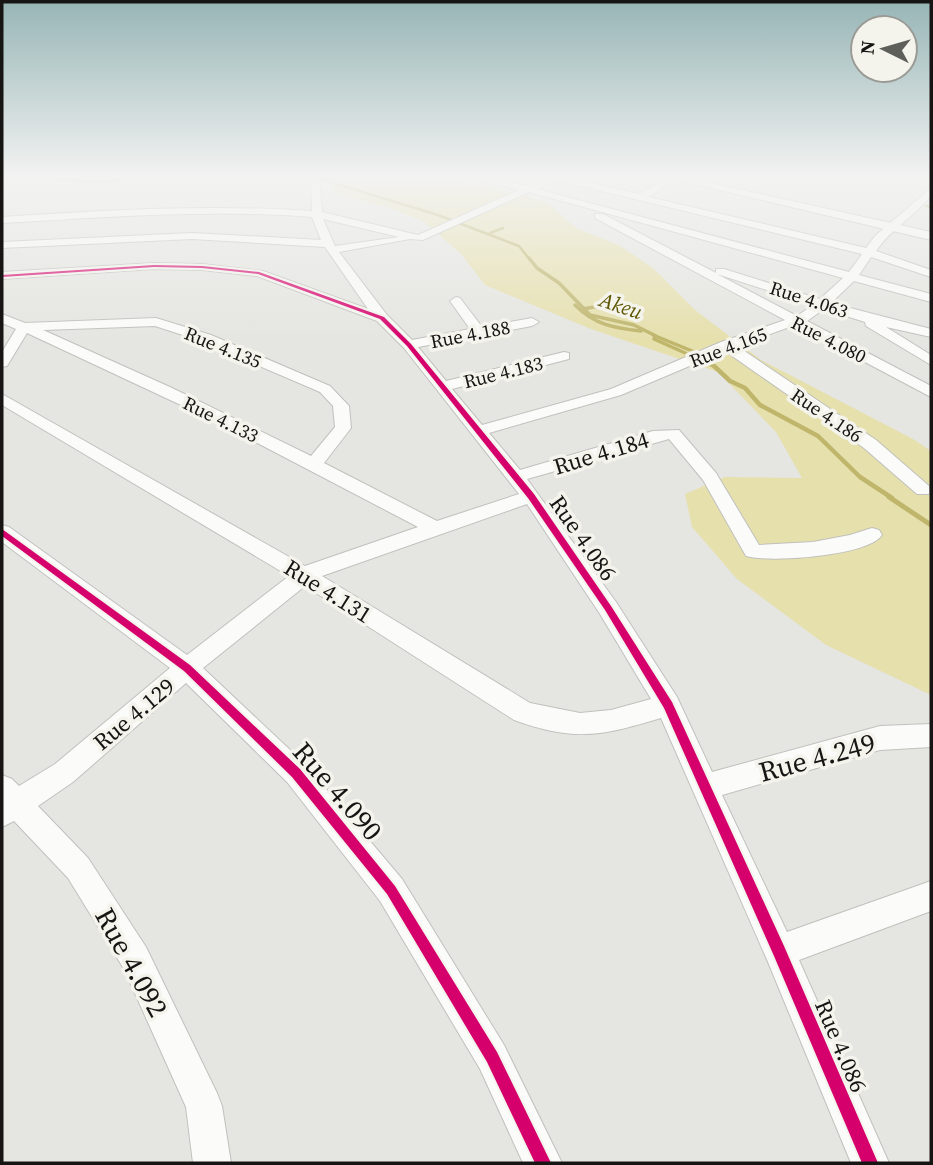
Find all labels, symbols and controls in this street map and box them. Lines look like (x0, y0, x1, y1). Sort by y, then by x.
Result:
north arrow (849, 14, 919, 84)
text: N (854, 39, 881, 56)
street label: Rue 4.063 (767, 274, 851, 324)
water label: Akeu (595, 284, 647, 326)
street label: Rue 4.080 (787, 309, 871, 369)
street label: Rue 4.188 (428, 314, 512, 354)
street label: Rue 4.135 (181, 320, 265, 374)
street label: Rue 4.165 (686, 320, 770, 374)
street label: Rue 4.183 (461, 350, 545, 394)
street label: Rue 4.186 (786, 382, 868, 448)
street label: Rue 4.133 (179, 390, 263, 448)
street label: Rue 4.184 (550, 423, 653, 483)
street label: Rue 4.086 (542, 489, 624, 587)
street label: Rue 4.131 (278, 551, 378, 631)
street label: Rue 4.129 (86, 670, 182, 758)
street label: Rue 4.249 (755, 723, 879, 791)
street label: Rue 4.090 (285, 734, 391, 848)
street label: Rue 4.092 (86, 901, 178, 1023)
street label: Rue 4.086 (807, 995, 875, 1097)

